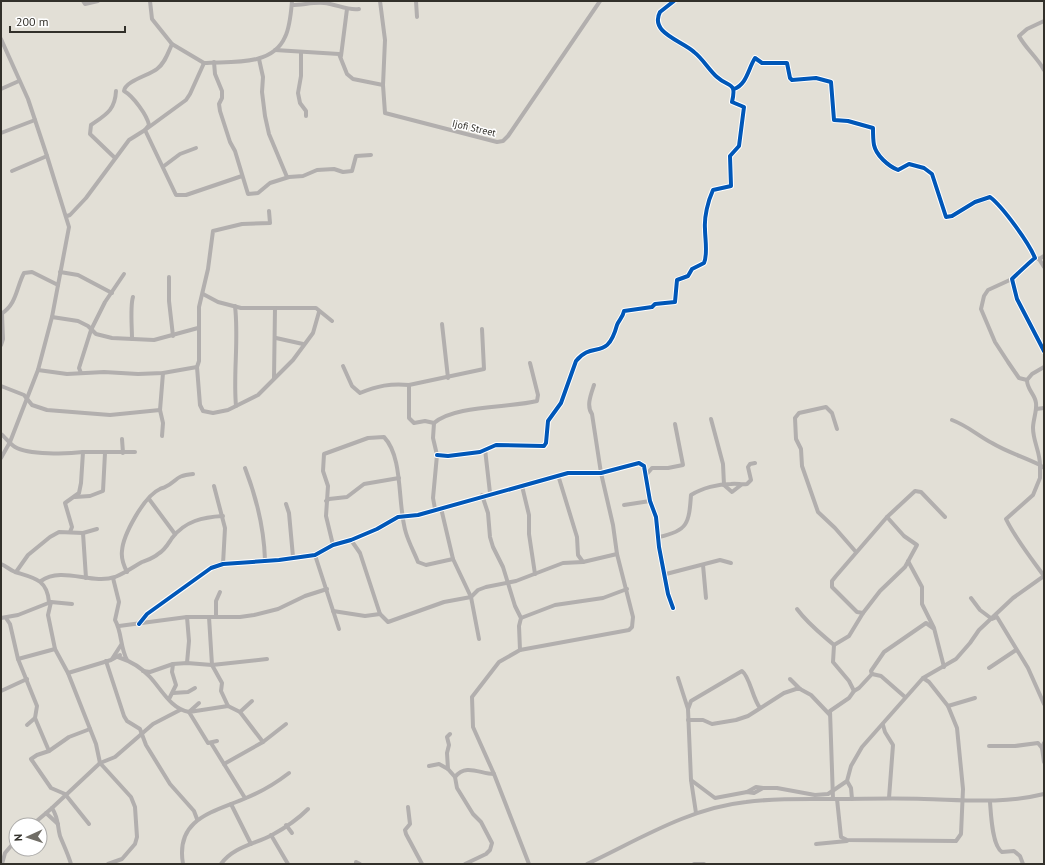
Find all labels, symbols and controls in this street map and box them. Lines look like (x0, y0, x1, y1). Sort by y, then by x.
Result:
scale bar (10, 8, 125, 34)
text: 200 m (16, 14, 49, 29)
street label: Ijofi Street (451, 117, 498, 139)
north arrow (8, 817, 48, 857)
text: N (11, 834, 25, 842)

